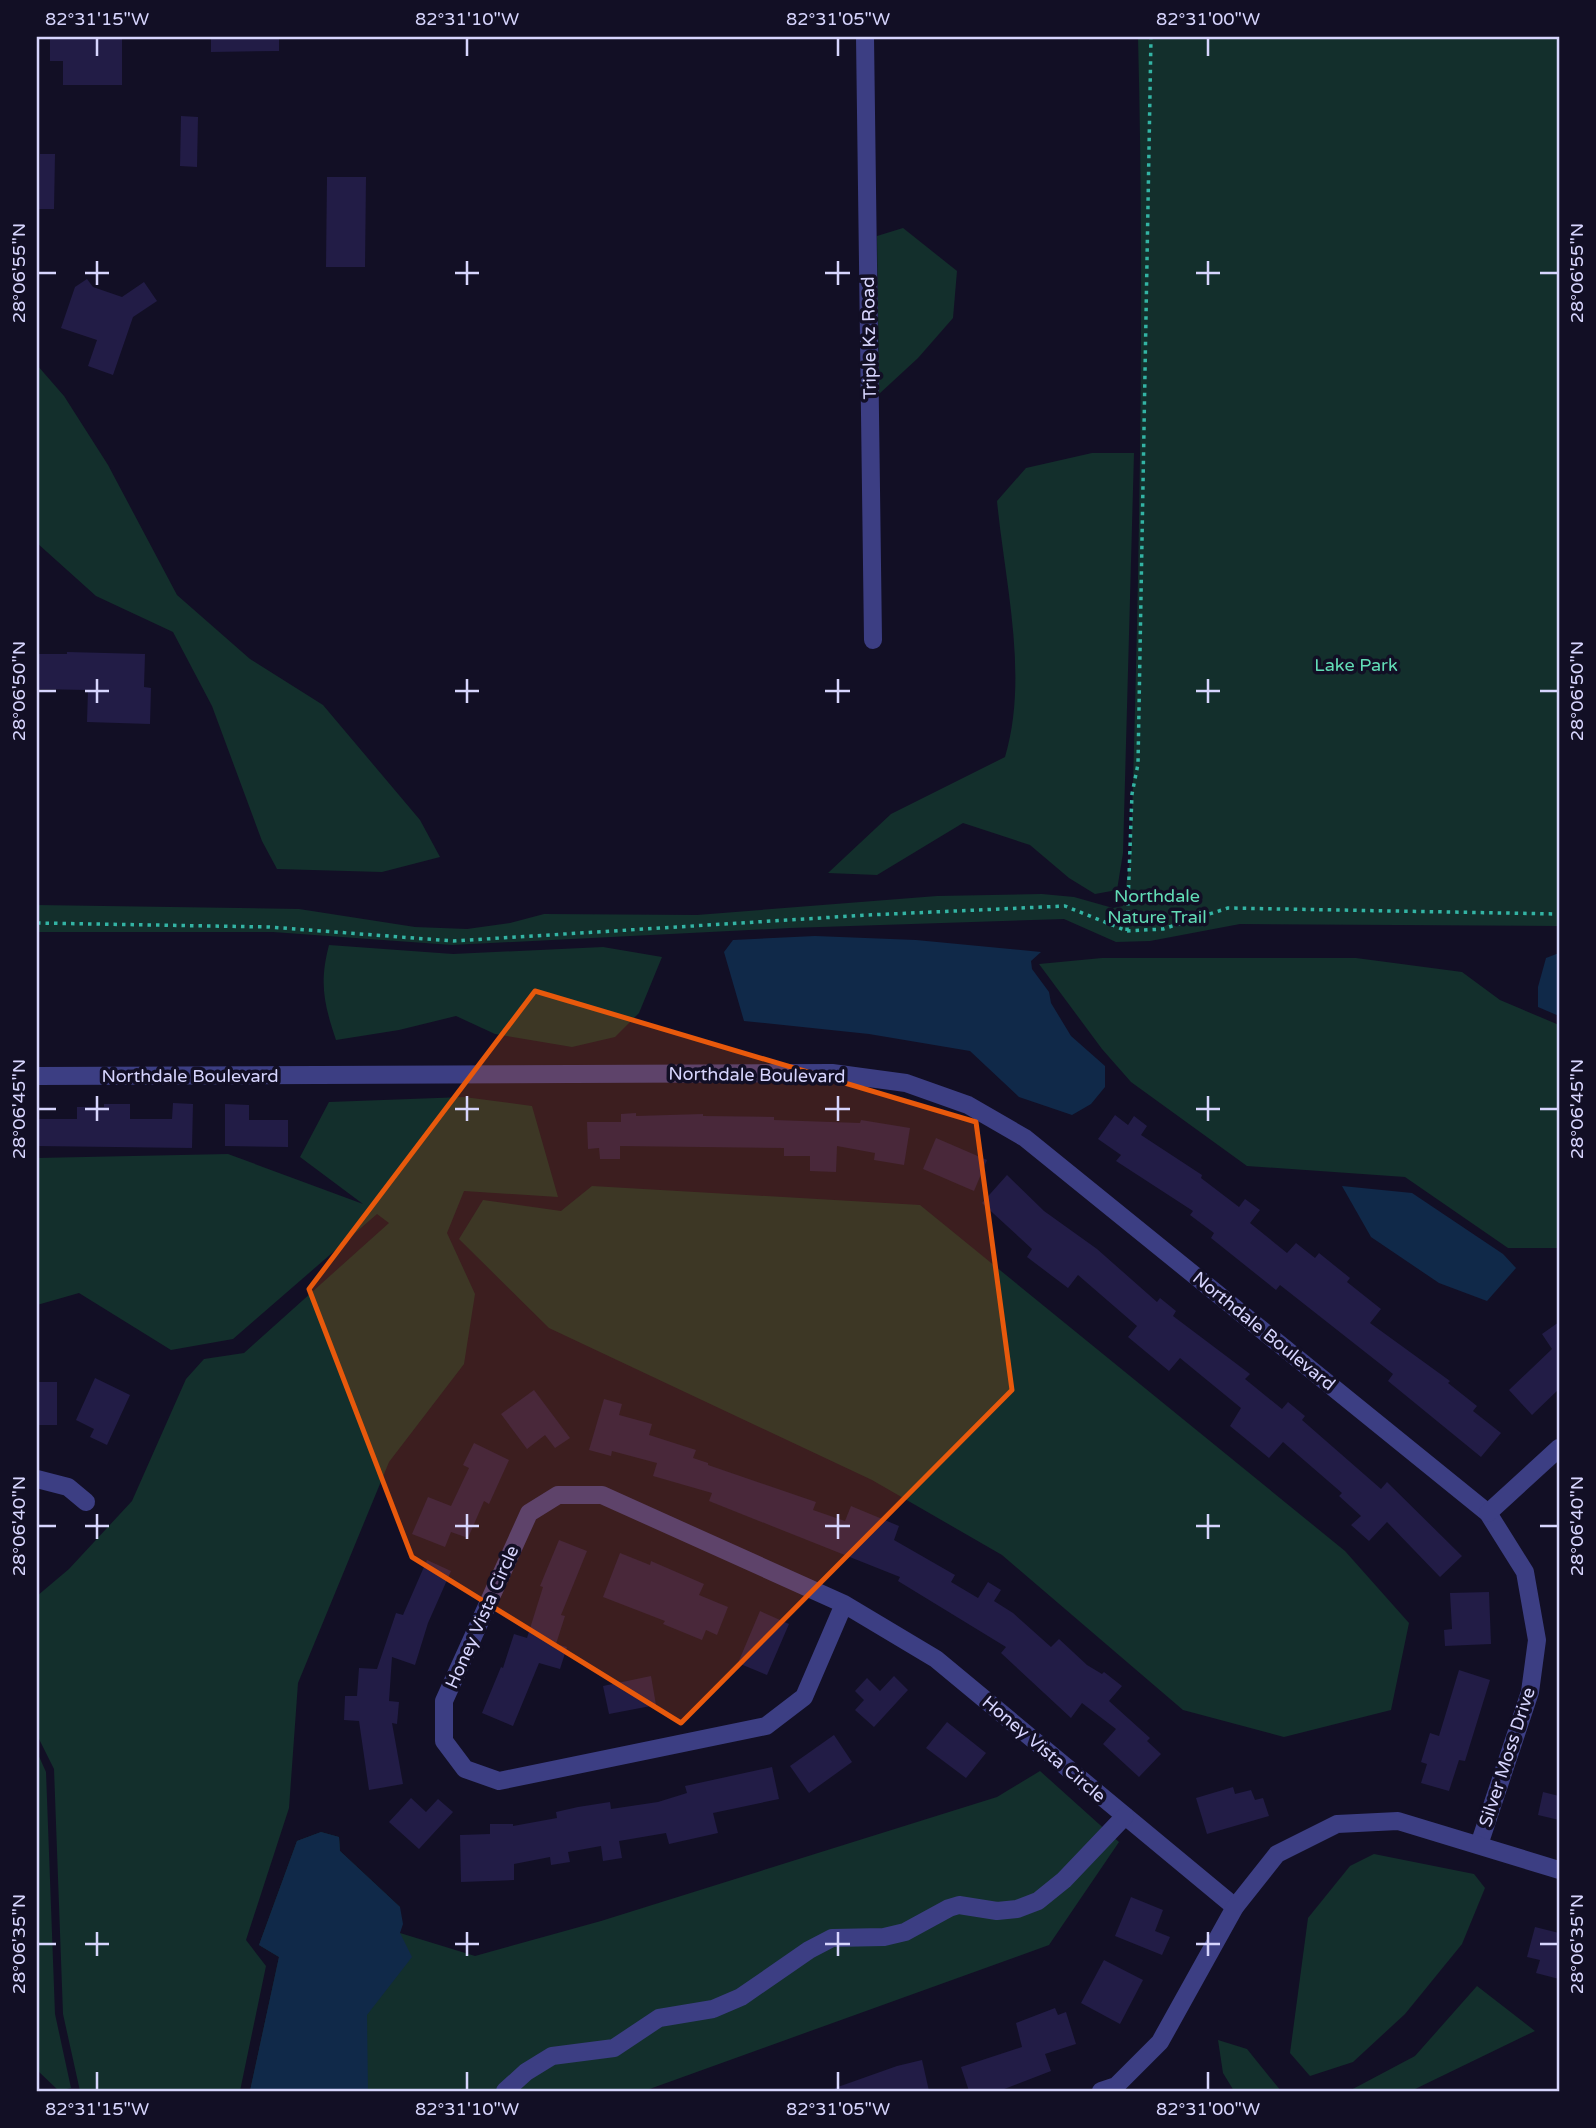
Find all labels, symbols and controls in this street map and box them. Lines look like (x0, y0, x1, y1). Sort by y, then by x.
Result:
text: 82°31'15"W (45, 8, 149, 30)
text: 82°31'10"W (415, 8, 519, 30)
text: 82°31'05"W (786, 8, 890, 30)
text: 82°31'00"W (1156, 8, 1260, 30)
text: 28°06'55"N (8, 223, 30, 323)
text: 28°06'55"N (1566, 223, 1588, 323)
street label: Triple Kz Road (857, 276, 881, 400)
text: 28°06'50"N (8, 641, 30, 741)
text: 28°06'50"N (1566, 641, 1588, 741)
park label: Lake Park (1314, 654, 1398, 676)
park label: Northdale Nature Trail (1107, 885, 1207, 928)
text: 28°06'45"N (8, 1059, 30, 1159)
text: 28°06'45"N (1566, 1059, 1588, 1159)
street label: Northdale Boulevard (668, 1062, 846, 1088)
street label: Northdale Boulevard (101, 1065, 279, 1087)
street label: Northdale Boulevard (1188, 1267, 1340, 1395)
text: 28°06'40"N (8, 1476, 30, 1576)
text: 28°06'40"N (1566, 1476, 1588, 1576)
street label: Honey Vista Circle (441, 1542, 523, 1692)
street label: Silver Moss Drive (1474, 1684, 1540, 1830)
street label: Honey Vista Circle (978, 1691, 1110, 1807)
text: 28°06'35"N (8, 1894, 30, 1994)
text: 28°06'35"N (1566, 1894, 1588, 1994)
text: 82°31'15"W (45, 2098, 149, 2120)
text: 82°31'10"W (415, 2098, 519, 2120)
text: 82°31'05"W (786, 2098, 890, 2120)
text: 82°31'00"W (1156, 2098, 1260, 2120)

